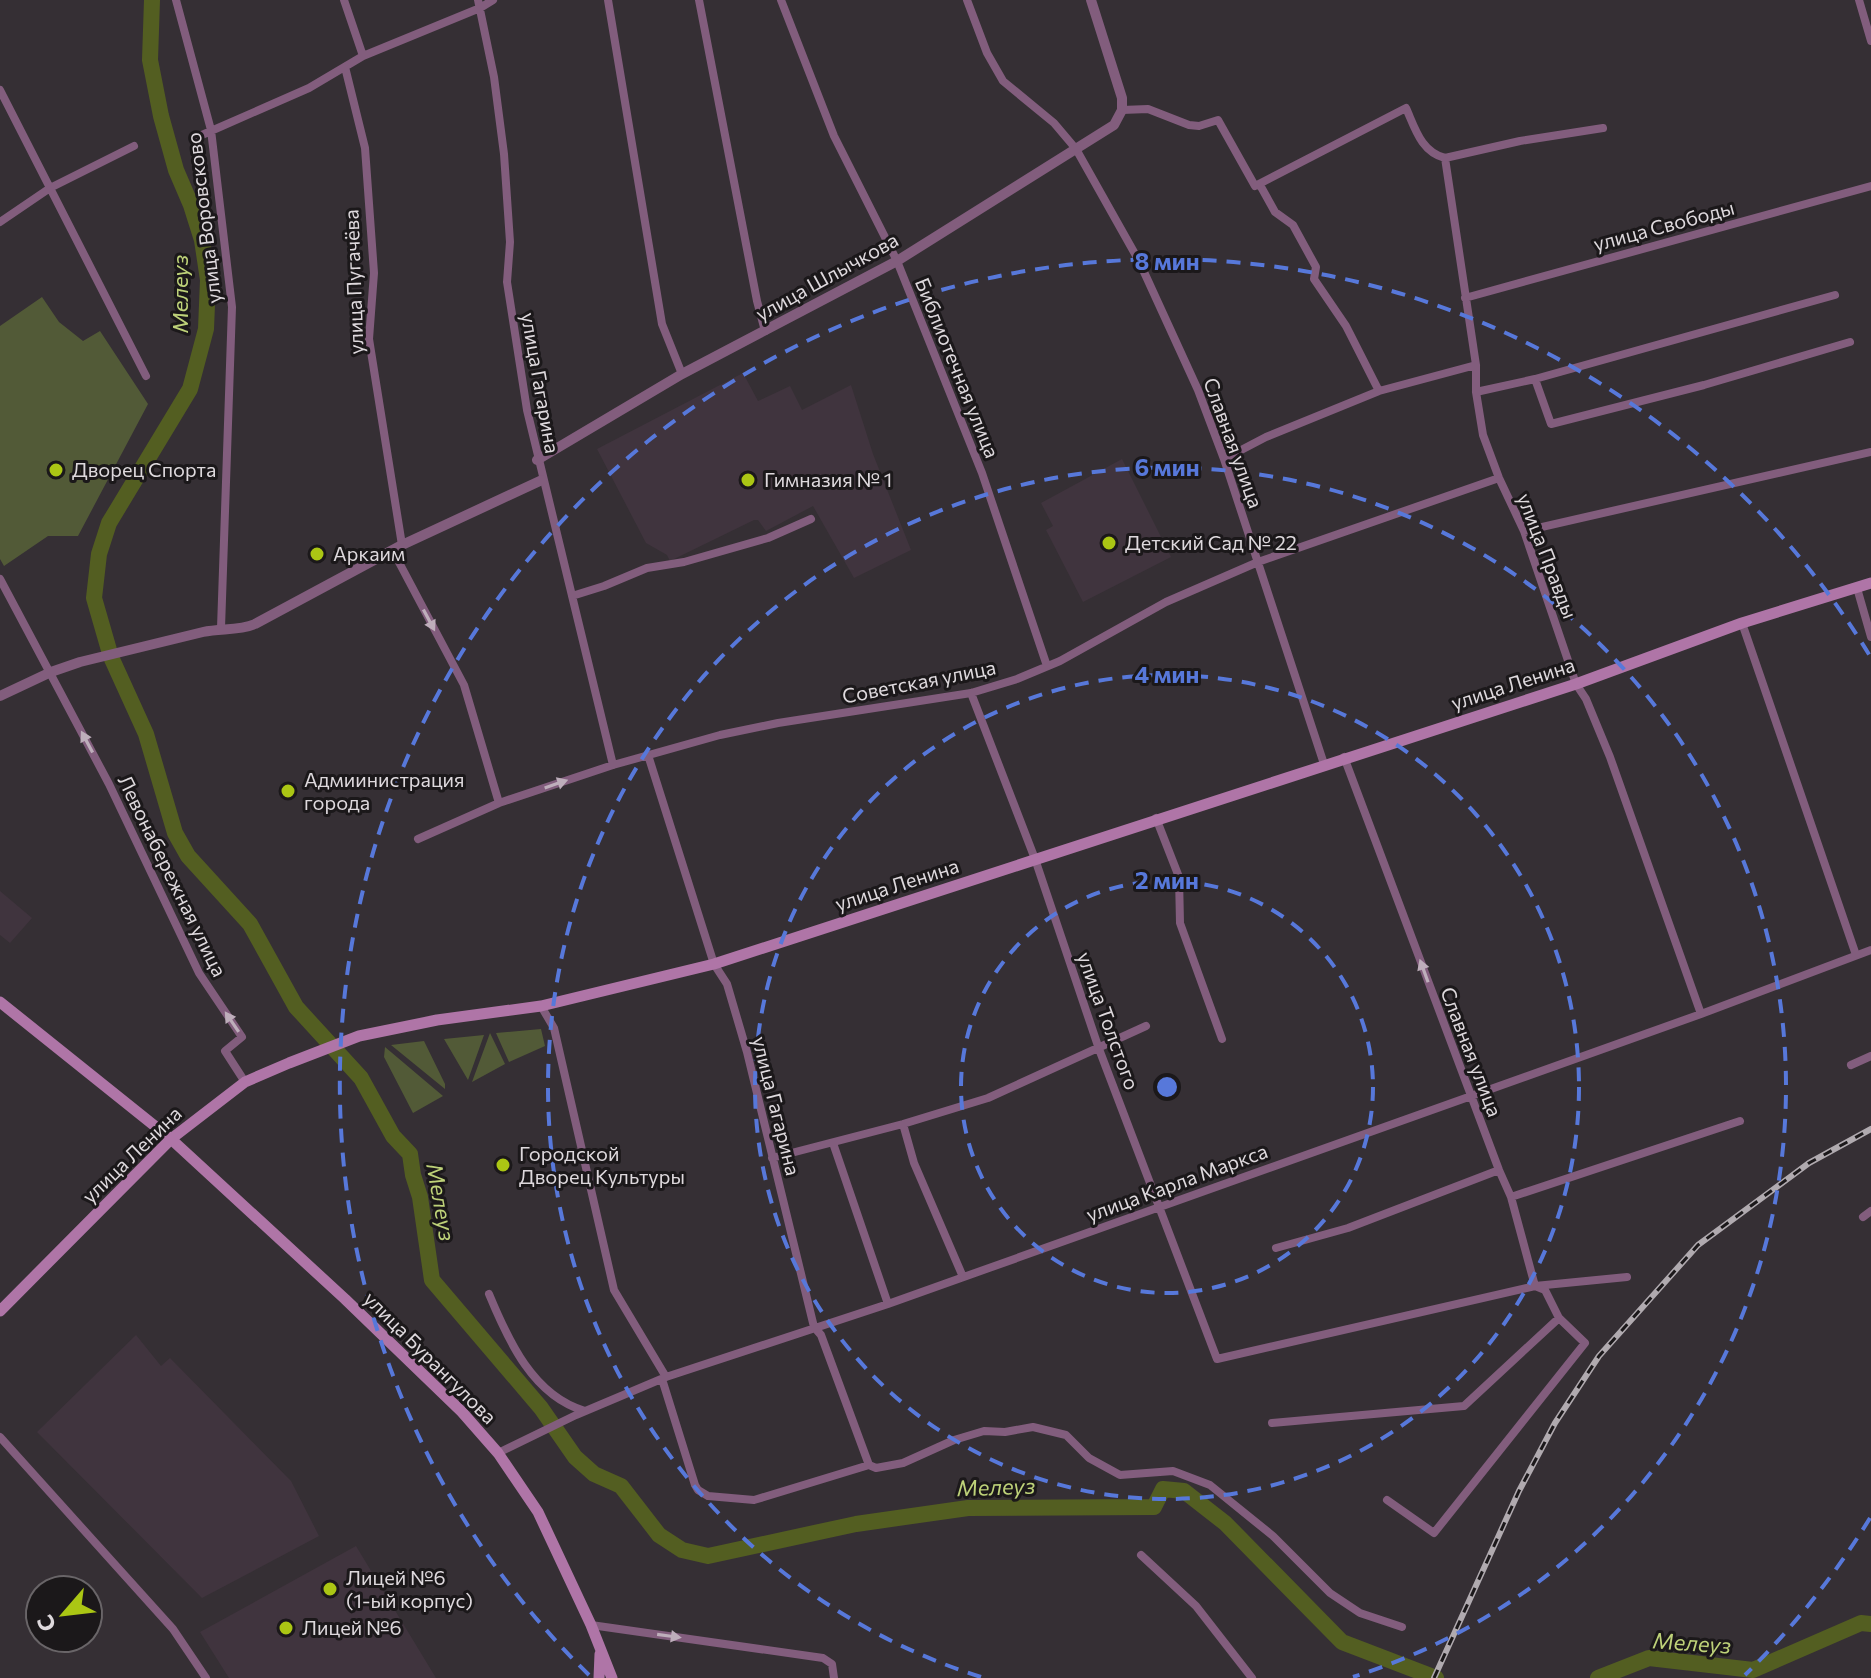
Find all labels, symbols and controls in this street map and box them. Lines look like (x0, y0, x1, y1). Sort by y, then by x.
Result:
street label: улица Воровсково (181, 131, 225, 305)
street label: улица Свободы (1591, 195, 1737, 255)
street label: улица Пугачёва (338, 209, 368, 355)
street label: улица Шлычкова (751, 227, 902, 325)
text: 8 мин (1134, 246, 1200, 275)
water label: Мелеуз (166, 255, 193, 333)
street label: Библиотечная улица (911, 274, 1005, 461)
street label: улица Гагарина (517, 311, 565, 455)
street label: Славная улица (1199, 374, 1269, 511)
text: 6 мин (1134, 452, 1200, 481)
place label: Дворец Спорта (72, 457, 216, 481)
marker: Дворец Спорта (47, 461, 65, 479)
place label: Гимназия № 1 (764, 467, 892, 491)
marker: Гимназия № 1 (739, 471, 757, 489)
street label: улица Правды (1513, 490, 1583, 622)
place label: Детский Сад № 22 (1125, 530, 1297, 554)
marker: Детский Сад № 22 (1100, 534, 1118, 552)
place label: Аркаим (333, 541, 405, 565)
marker: Аркаим (308, 545, 326, 563)
one-way arrow (423, 608, 436, 631)
street label: улица Ленина (1448, 652, 1578, 714)
street label: Советская улица (840, 654, 998, 708)
text: 4 мин (1135, 659, 1199, 688)
one-way arrow (80, 730, 94, 753)
place label: Адмиинистрация города (304, 767, 465, 814)
street label: Левонабережная улица (114, 771, 232, 980)
one-way arrow (544, 778, 568, 790)
marker: Адмиинистрация города (279, 782, 297, 800)
street label: улица Ленина (832, 853, 962, 915)
text: 2 мин (1135, 865, 1199, 894)
street label: улица Толстого (1073, 948, 1145, 1093)
one-way arrow (1417, 959, 1429, 983)
street label: Славная улица (1436, 983, 1508, 1120)
one-way arrow (225, 1011, 240, 1032)
street label: улица Гагарина (748, 1034, 806, 1178)
centre of rings (1153, 1073, 1181, 1101)
street label: улица Ленина (77, 1101, 186, 1208)
street label: улица Карла Маркса (1083, 1138, 1271, 1226)
place label: Городской Дворец Культуры (519, 1141, 685, 1188)
marker: Городской Дворец Культуры (494, 1156, 512, 1174)
water label: Мелеуз (421, 1161, 462, 1243)
street label: улица Бурангулова (360, 1286, 502, 1428)
water label: Мелеуз (956, 1472, 1036, 1501)
place label: Лицей №6 (1-ый корпус) (346, 1565, 473, 1612)
north arrow (24, 1574, 104, 1654)
marker: Лицей №6 (1-ый корпус) (321, 1580, 339, 1598)
text: С (30, 1611, 61, 1637)
place label: Лицей №6 (302, 1615, 402, 1639)
marker: Лицей №6 (277, 1619, 295, 1637)
water label: Мелеуз (1652, 1626, 1732, 1659)
one-way arrow (657, 1630, 682, 1643)

